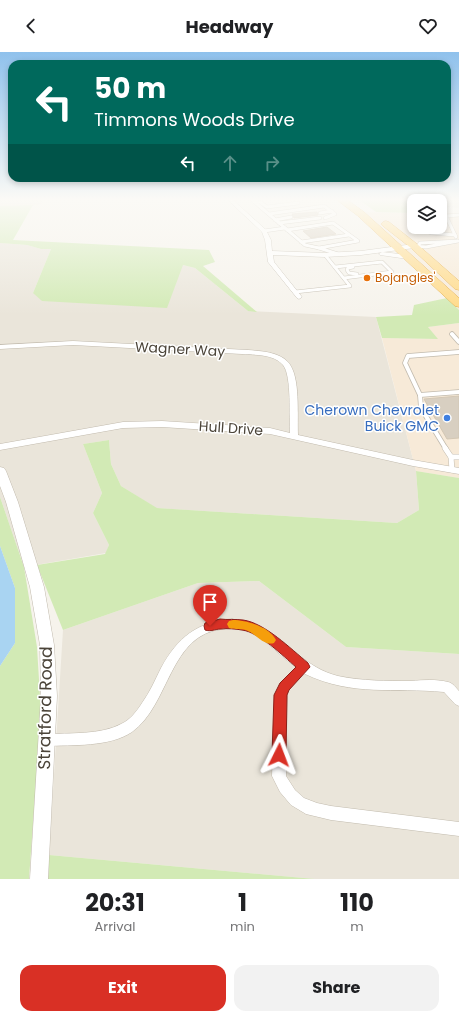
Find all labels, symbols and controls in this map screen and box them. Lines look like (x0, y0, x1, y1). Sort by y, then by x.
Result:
text: Headway (186, 14, 273, 39)
icon: back (20, 15, 42, 37)
icon: heart (417, 15, 439, 37)
text: 50 m (94, 69, 166, 108)
icon: left (28, 76, 80, 128)
text: Timmons Woods Drive (94, 107, 295, 132)
icon: left (177, 152, 199, 174)
icon: ahead (219, 152, 241, 174)
icon: right (261, 152, 283, 174)
map controls (407, 194, 447, 234)
button: layers (407, 194, 447, 234)
place label: Bojangles' (375, 269, 436, 286)
marker: Bojangles' (362, 273, 372, 283)
street label: Wagner Way (134, 337, 226, 361)
place label: Cherown Chevrolet Buick GMC (304, 400, 439, 436)
marker: Cherown Chevrolet Buick GMC (442, 413, 452, 423)
street label: Hull Drive (198, 416, 264, 440)
pin (193, 585, 227, 626)
icon: arrive (199, 591, 221, 613)
street label: Stratford Road (32, 646, 58, 770)
position arrow (258, 734, 300, 776)
text: 20:31 (85, 886, 145, 919)
text: 1 (238, 886, 247, 919)
text: 110 (340, 886, 374, 919)
text: Arrival (95, 917, 135, 936)
text: min (230, 917, 255, 936)
text: m (350, 917, 364, 936)
button: Exit (20, 965, 226, 1011)
button: Share (234, 965, 439, 1011)

